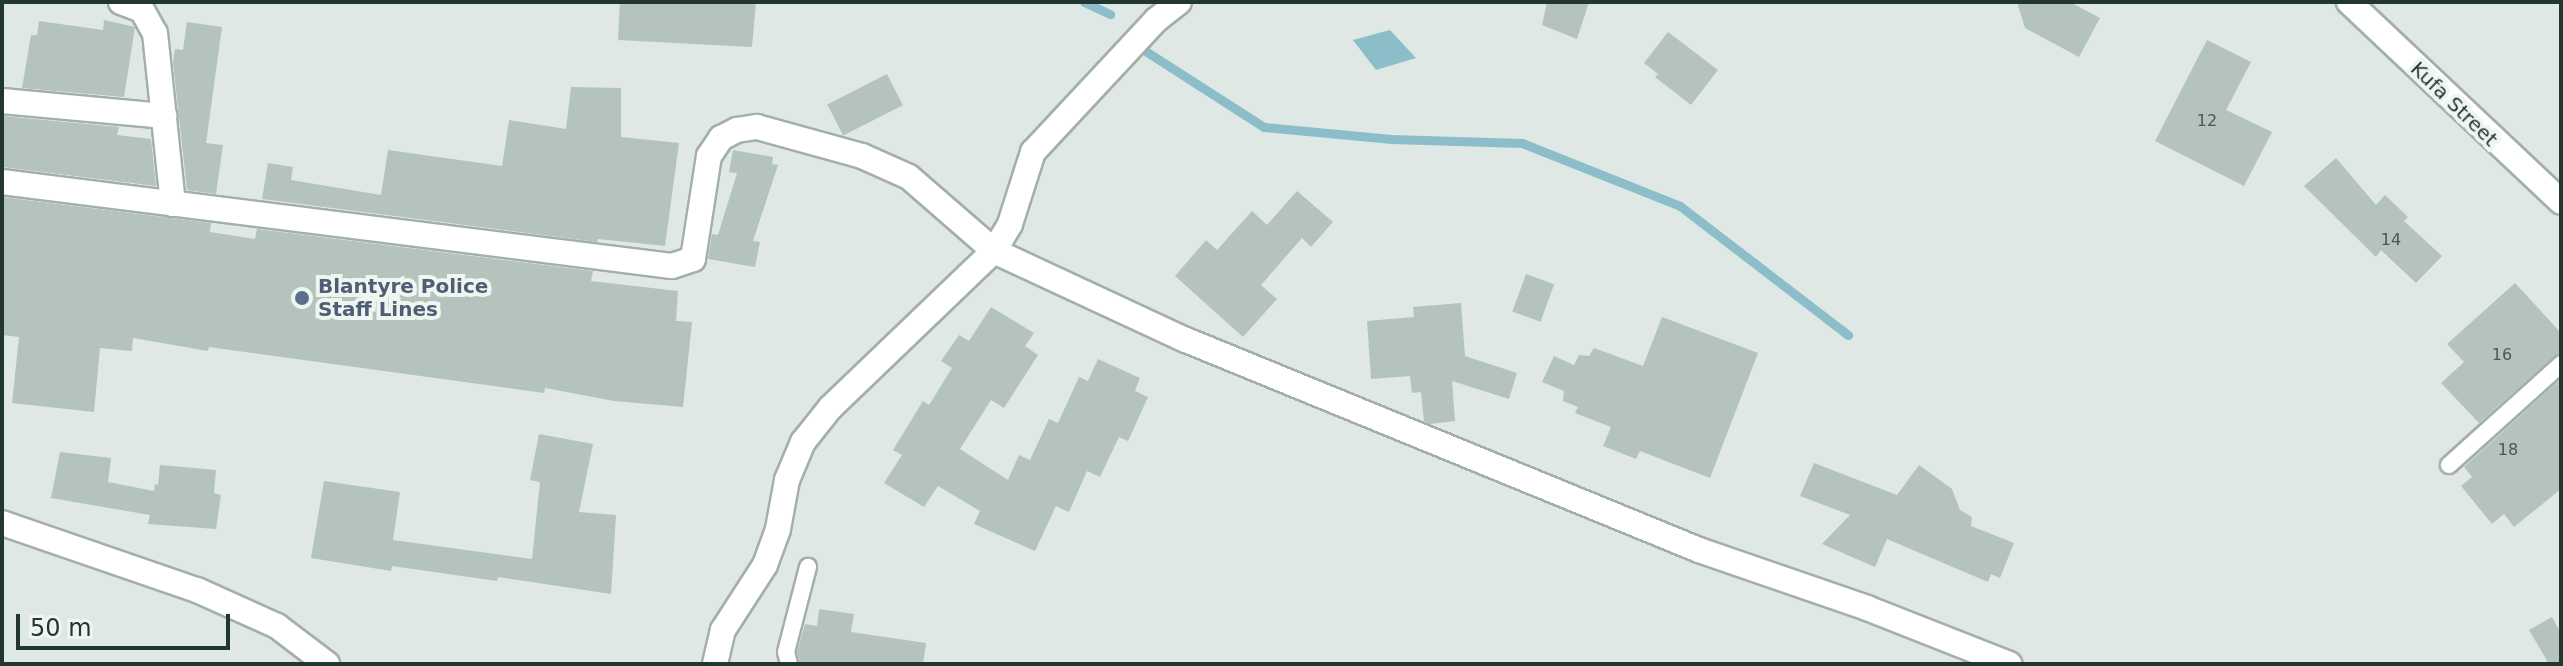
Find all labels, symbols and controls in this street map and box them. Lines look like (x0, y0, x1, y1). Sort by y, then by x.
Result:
street label: Kufa Street (2406, 57, 2502, 151)
house number: 12 (2197, 111, 2217, 131)
house number: 14 (2381, 230, 2401, 250)
place label: Blantyre Police Staff Lines (318, 274, 488, 321)
marker: Blantyre Police Staff Lines (293, 289, 311, 307)
house number: 16 (2492, 345, 2512, 365)
house number: 18 (2498, 440, 2518, 460)
scale bar (20, 598, 234, 648)
text: 50 m (30, 614, 92, 642)

